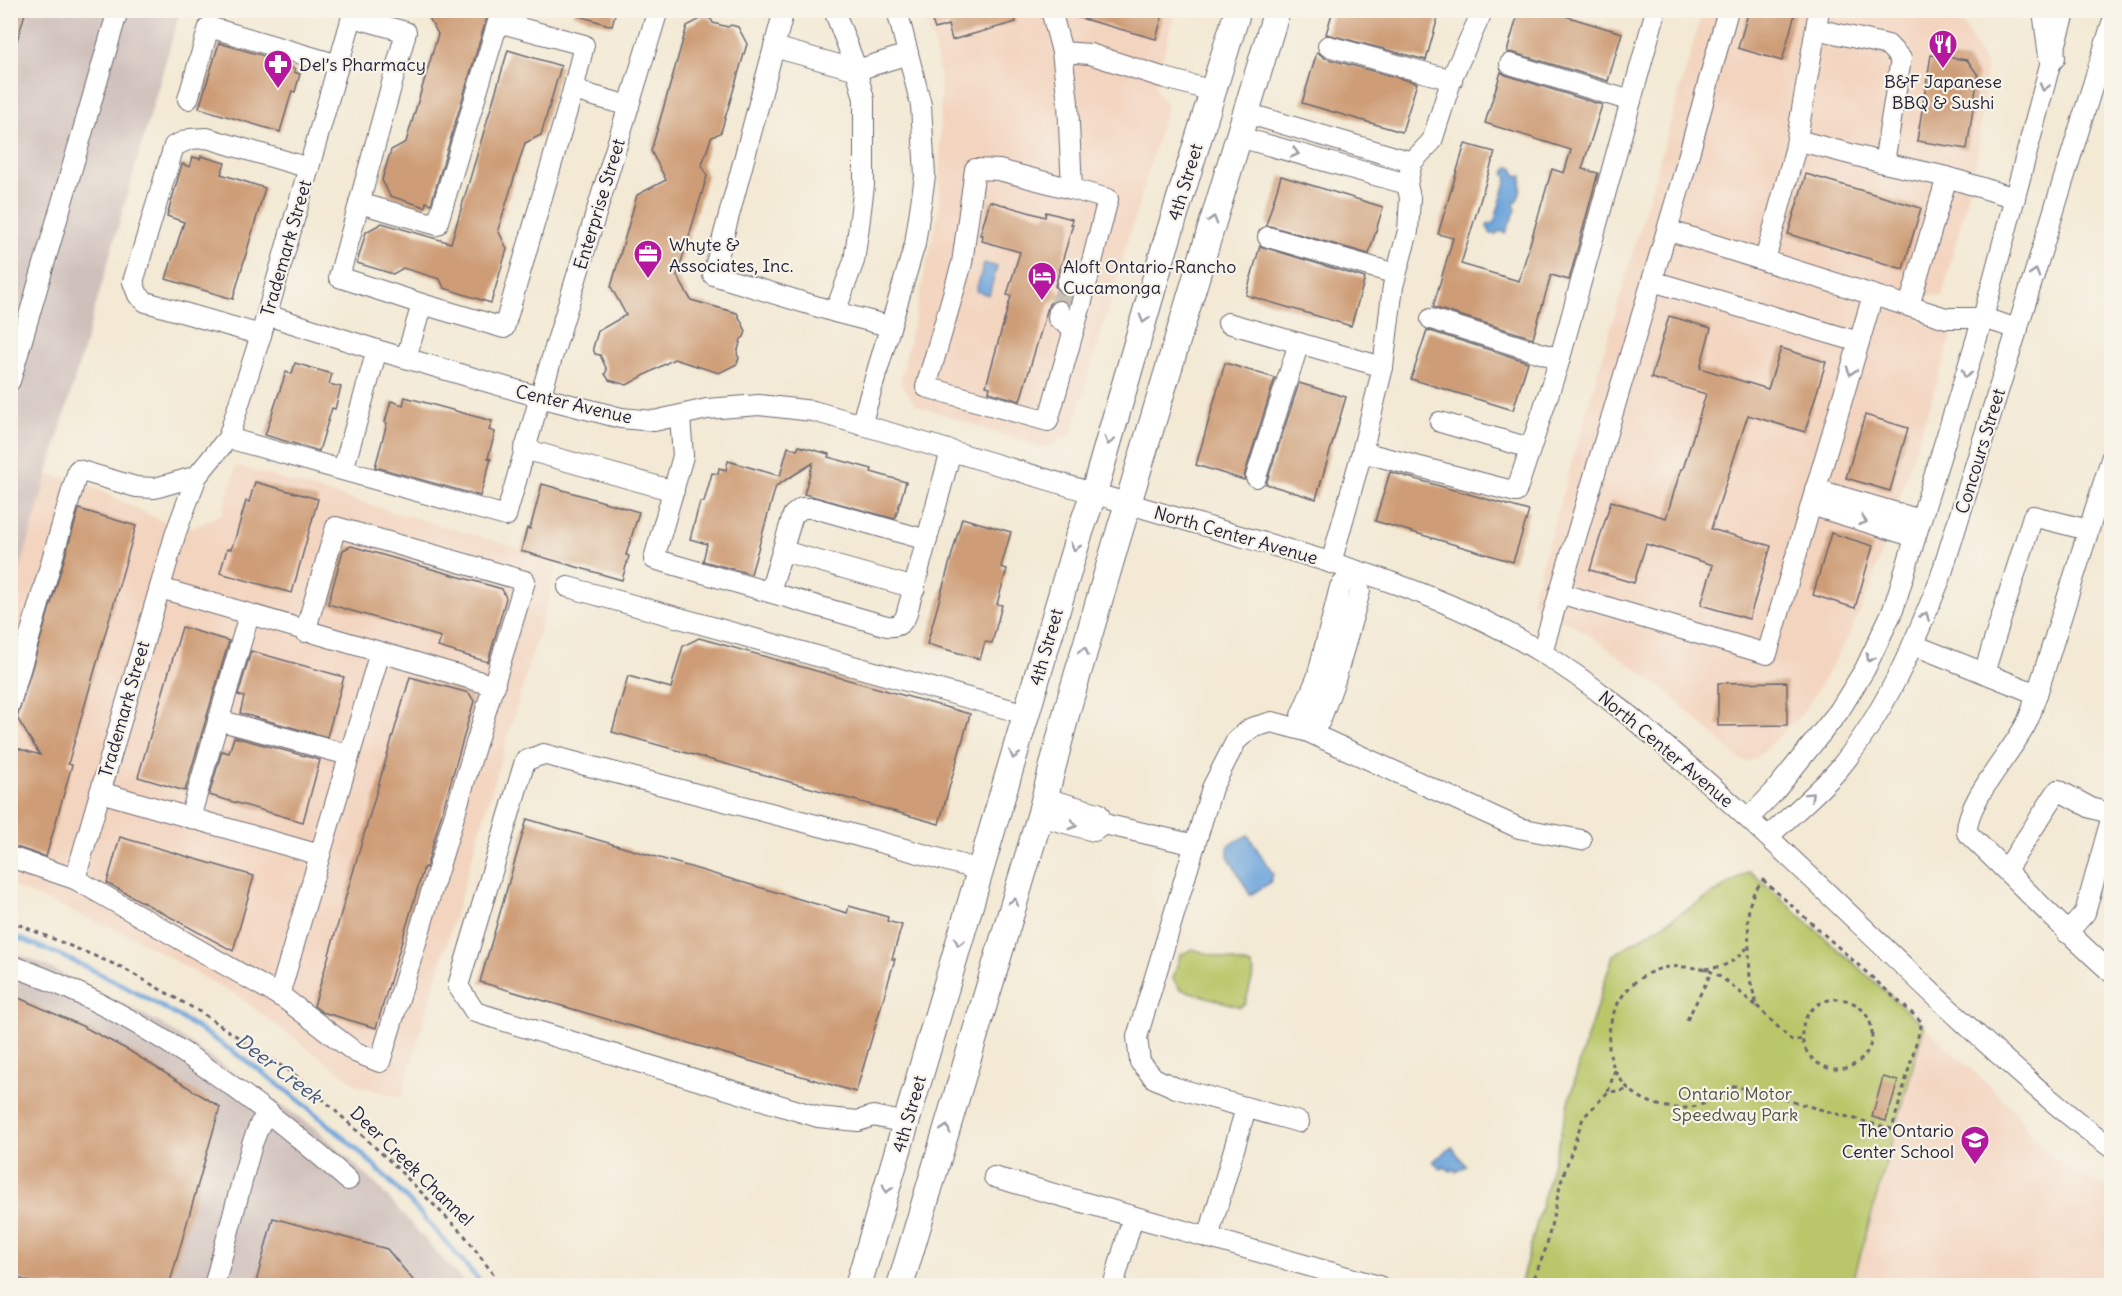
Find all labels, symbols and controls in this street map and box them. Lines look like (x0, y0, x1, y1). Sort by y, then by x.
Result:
restaurant icon: B&F Japanese BBQ & Sushi (1927, 28, 1959, 70)
pharmacy icon: Del’s Pharmacy (262, 48, 294, 90)
place label: Del’s Pharmacy (299, 53, 426, 76)
place label: B&F Japanese BBQ & Sushi (1884, 70, 2002, 114)
one-way arrow (2038, 82, 2051, 92)
street label: Enterprise Street (568, 136, 630, 272)
street label: 4th Street (1162, 141, 1208, 223)
one-way arrow (1290, 145, 1300, 158)
street label: Trademark Street (256, 177, 316, 319)
one-way arrow (1206, 215, 1219, 226)
place label: Whyte & Associates, Inc. (669, 233, 793, 277)
office icon: Whyte & Associates, Inc. (632, 238, 664, 280)
place label: Aloft Ontario-Rancho Cucamonga (1063, 255, 1236, 299)
hotel icon: Aloft Ontario-Rancho Cucamonga (1026, 260, 1058, 302)
one-way arrow (2028, 268, 2040, 279)
one-way arrow (1138, 314, 1151, 324)
one-way arrow (1846, 365, 1858, 376)
one-way arrow (1961, 368, 1973, 379)
street label: Center Avenue (513, 379, 635, 429)
street label: Concours Street (1950, 386, 2010, 516)
one-way arrow (1104, 435, 1116, 446)
street label: North Center Avenue (1151, 501, 1321, 569)
one-way arrow (1857, 514, 1868, 526)
one-way arrow (1070, 541, 1082, 552)
street label: 4th Street (1024, 606, 1068, 688)
one-way arrow (1918, 611, 1930, 622)
street label: Trademark Street (94, 638, 154, 780)
one-way arrow (1077, 646, 1089, 657)
one-way arrow (1866, 652, 1878, 663)
street label: North Center Avenue (1594, 686, 1738, 812)
one-way arrow (1009, 749, 1021, 760)
one-way arrow (1803, 793, 1814, 804)
one-way arrow (1067, 818, 1078, 830)
one-way arrow (1007, 897, 1019, 908)
one-way arrow (954, 936, 966, 947)
water label: Deer Creek (231, 1028, 328, 1109)
street label: 4th Street (887, 1073, 931, 1155)
park label: Ontario Motor Speedway Park (1672, 1082, 1798, 1126)
street label: Deer Creek Channel (346, 1101, 478, 1231)
place label: The Ontario Center School (1842, 1119, 1954, 1163)
one-way arrow (939, 1124, 951, 1135)
school or university icon: The Ontario Center School (1959, 1124, 1991, 1166)
one-way arrow (882, 1183, 894, 1194)

